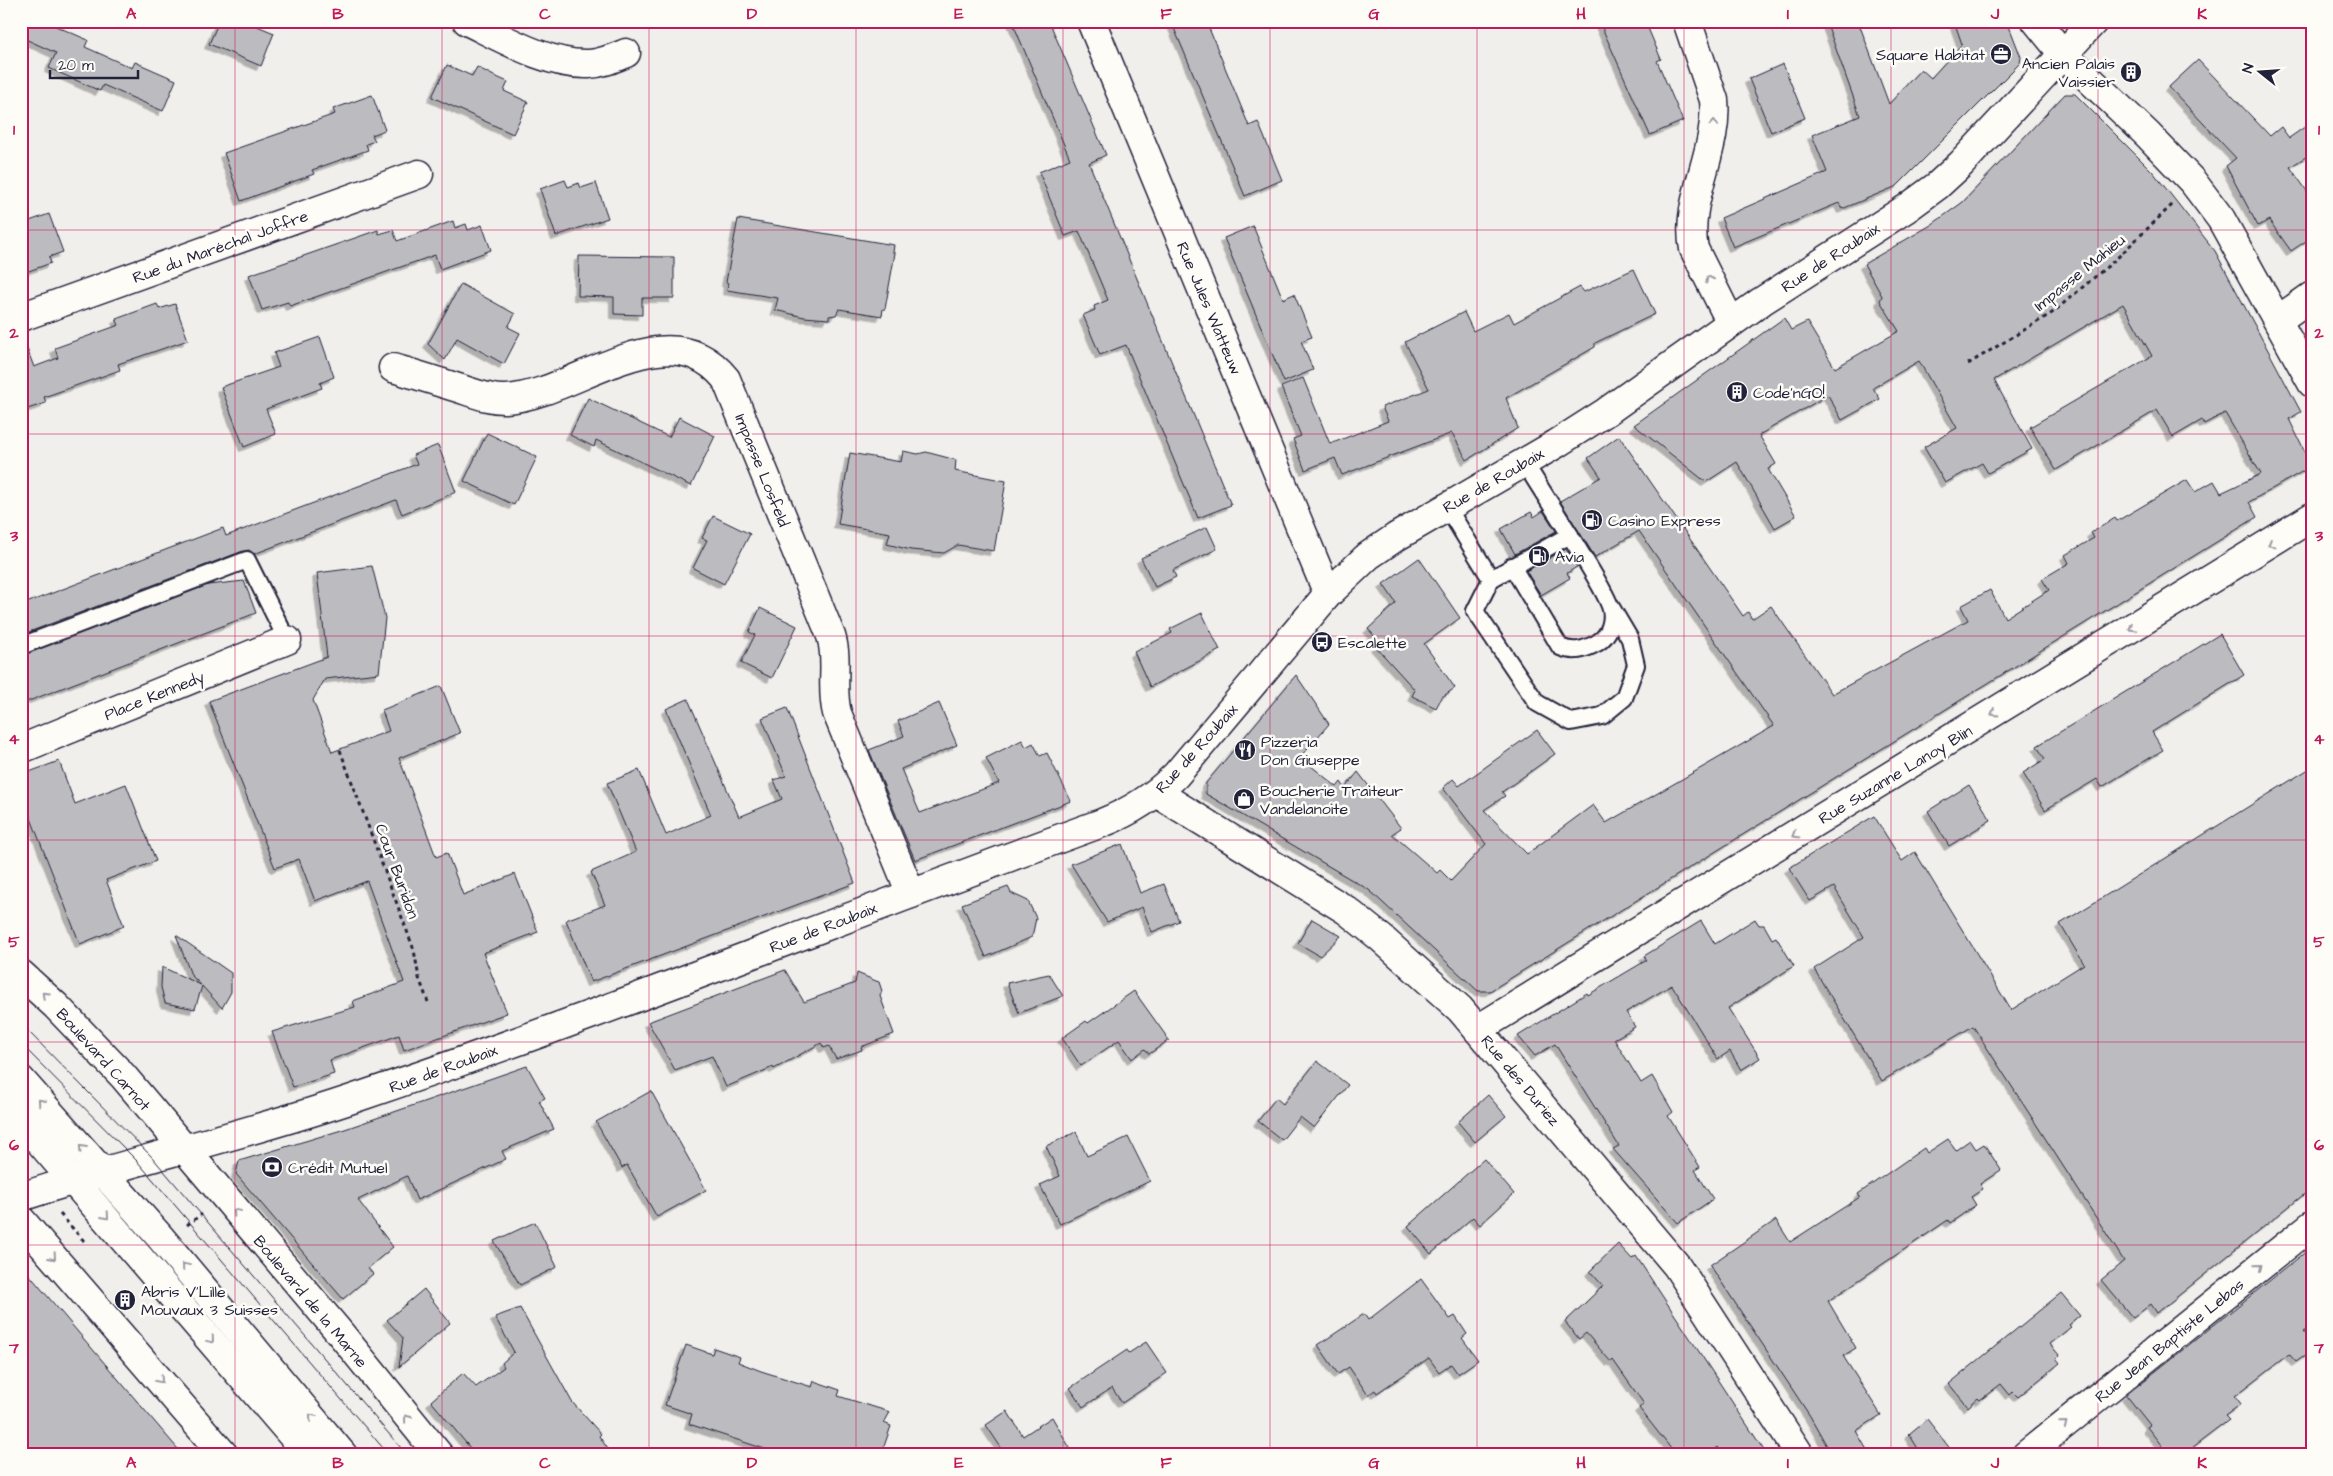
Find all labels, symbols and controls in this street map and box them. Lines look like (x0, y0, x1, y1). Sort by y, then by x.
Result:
text: A (126, 3, 137, 25)
text: B (332, 3, 344, 25)
text: C (539, 3, 551, 25)
text: D (747, 3, 758, 25)
text: E (954, 3, 964, 25)
text: F (1160, 3, 1172, 25)
text: G (1368, 3, 1380, 25)
text: H (1576, 3, 1586, 25)
text: I (1787, 3, 1789, 25)
text: J (1990, 3, 2000, 25)
text: K (2197, 3, 2207, 25)
office icon: Square Habitat (1989, 42, 2013, 66)
place label: Square Habitat (1876, 44, 1986, 66)
scale bar (50, 48, 138, 80)
north arrow (2236, 48, 2286, 98)
place label: Ancien Palais Vaissier (2022, 53, 2115, 93)
text: 20 m (58, 55, 94, 76)
building icon: Ancien Palais Vaissier (2119, 60, 2143, 84)
text: N (2238, 61, 2259, 76)
text: 1 (13, 119, 16, 141)
one-way arrow (1709, 119, 1720, 127)
text: 1 (2318, 119, 2321, 141)
street label: Rue du Maréchal Joffre (130, 205, 311, 289)
street label: Rue de Roubaix (1777, 217, 1885, 298)
street label: Impasse Mahieu (2029, 229, 2130, 316)
street label: Rue Jules Watteuw (1171, 238, 1247, 378)
one-way arrow (1705, 275, 1715, 284)
text: 2 (8, 322, 19, 344)
text: 2 (2313, 322, 2324, 344)
building icon: Code'nGO! (1725, 380, 1749, 404)
place label: Code'nGO! (1753, 382, 1825, 404)
street label: Impasse Losfeld (729, 411, 795, 530)
street label: Rue de Roubaix (1439, 443, 1549, 519)
fuel station icon: Casino Express (1580, 508, 1604, 532)
place label: Casino Express (1608, 510, 1721, 532)
text: 3 (9, 525, 19, 547)
text: 3 (2314, 525, 2324, 547)
one-way arrow (2267, 537, 2276, 547)
fuel station icon: Avia (1527, 544, 1551, 568)
place label: Avia (1555, 546, 1584, 568)
one-way arrow (2129, 622, 2138, 632)
bus stop icon: Escalette (1310, 630, 1334, 654)
place label: Escalette (1338, 632, 1407, 654)
street label: Place Kennedy (101, 666, 208, 727)
street label: Rue de Roubaix (1151, 699, 1243, 798)
one-way arrow (1990, 707, 1999, 717)
street label: Rue Suzanne Lanoy Blin (1814, 720, 1977, 830)
text: 4 (9, 728, 20, 750)
text: 4 (2314, 728, 2325, 750)
place label: Pizzeria Don Giuseppe (1261, 731, 1360, 771)
restaurant icon: Pizzeria Don Giuseppe (1233, 738, 1257, 762)
place label: Boucherie Traiteur Vandelanoite (1260, 780, 1403, 820)
shop icon: Boucherie Traiteur Vandelanoite (1232, 787, 1256, 811)
street label: Cour Buridon (370, 821, 424, 922)
one-way arrow (1792, 828, 1801, 838)
street label: Rue de Roubaix (766, 897, 881, 959)
text: 5 (8, 931, 20, 953)
text: 5 (2313, 931, 2325, 953)
one-way arrow (41, 992, 50, 1001)
street label: Boulevard Carnot (51, 1004, 156, 1116)
street label: Rue des Duriez (1476, 1031, 1565, 1131)
street label: Rue de Roubaix (386, 1039, 501, 1099)
one-way arrow (38, 1098, 47, 1107)
text: 6 (9, 1134, 19, 1156)
text: 6 (2314, 1134, 2324, 1156)
one-way arrow (79, 1144, 88, 1153)
bank icon: Crédit Mutuel (260, 1155, 284, 1179)
place label: Crédit Mutuel (288, 1157, 387, 1179)
one-way arrow (233, 1209, 242, 1218)
one-way arrow (100, 1211, 109, 1220)
street label: Boulevard de la Marne (248, 1231, 372, 1373)
one-way arrow (48, 1251, 57, 1260)
one-way arrow (182, 1263, 190, 1272)
one-way arrow (2253, 1265, 2262, 1273)
street label: Rue Jean Baptiste Lebas (2090, 1274, 2249, 1408)
place label: Abris V'Lille Mouvaux 3 Suisses (141, 1281, 278, 1321)
building icon: Abris V'Lille Mouvaux 3 Suisses (113, 1288, 137, 1312)
one-way arrow (206, 1335, 215, 1344)
text: 7 (8, 1337, 19, 1359)
text: 7 (2313, 1337, 2324, 1359)
one-way arrow (154, 1374, 163, 1383)
one-way arrow (308, 1414, 317, 1423)
one-way arrow (404, 1414, 413, 1423)
one-way arrow (2058, 1422, 2067, 1430)
text: A (126, 1452, 137, 1474)
text: B (332, 1452, 344, 1474)
text: C (539, 1452, 551, 1474)
text: D (747, 1452, 758, 1474)
text: E (954, 1452, 964, 1474)
text: F (1160, 1452, 1172, 1474)
text: G (1368, 1452, 1380, 1474)
text: H (1576, 1452, 1586, 1474)
text: I (1787, 1452, 1789, 1474)
text: J (1990, 1452, 2000, 1474)
text: K (2197, 1452, 2207, 1474)

